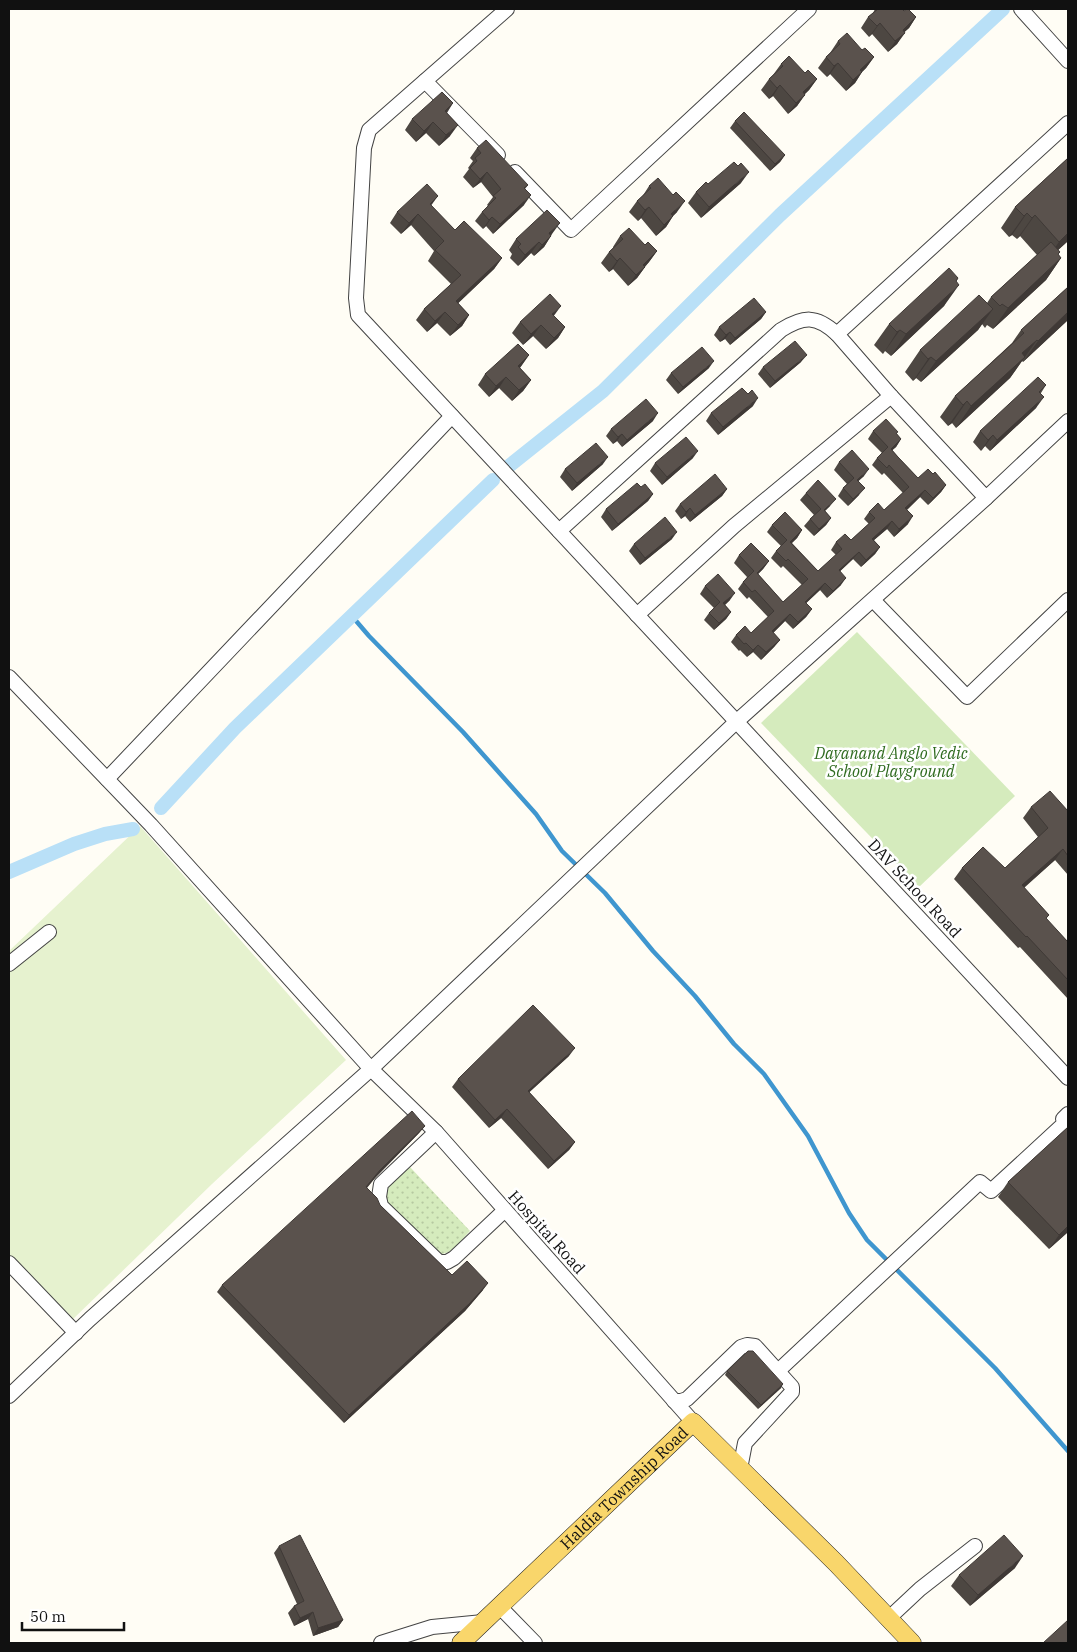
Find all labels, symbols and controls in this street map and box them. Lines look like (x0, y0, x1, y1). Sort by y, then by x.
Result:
park label: Dayanand Anglo Vedic School Playground (813, 743, 968, 781)
street label: DAV School Road (864, 834, 966, 942)
street label: Hospital Road (504, 1186, 590, 1278)
street label: Haldia Township Road (556, 1422, 692, 1553)
scale bar (22, 1600, 125, 1632)
text: 50 m (30, 1607, 66, 1626)

